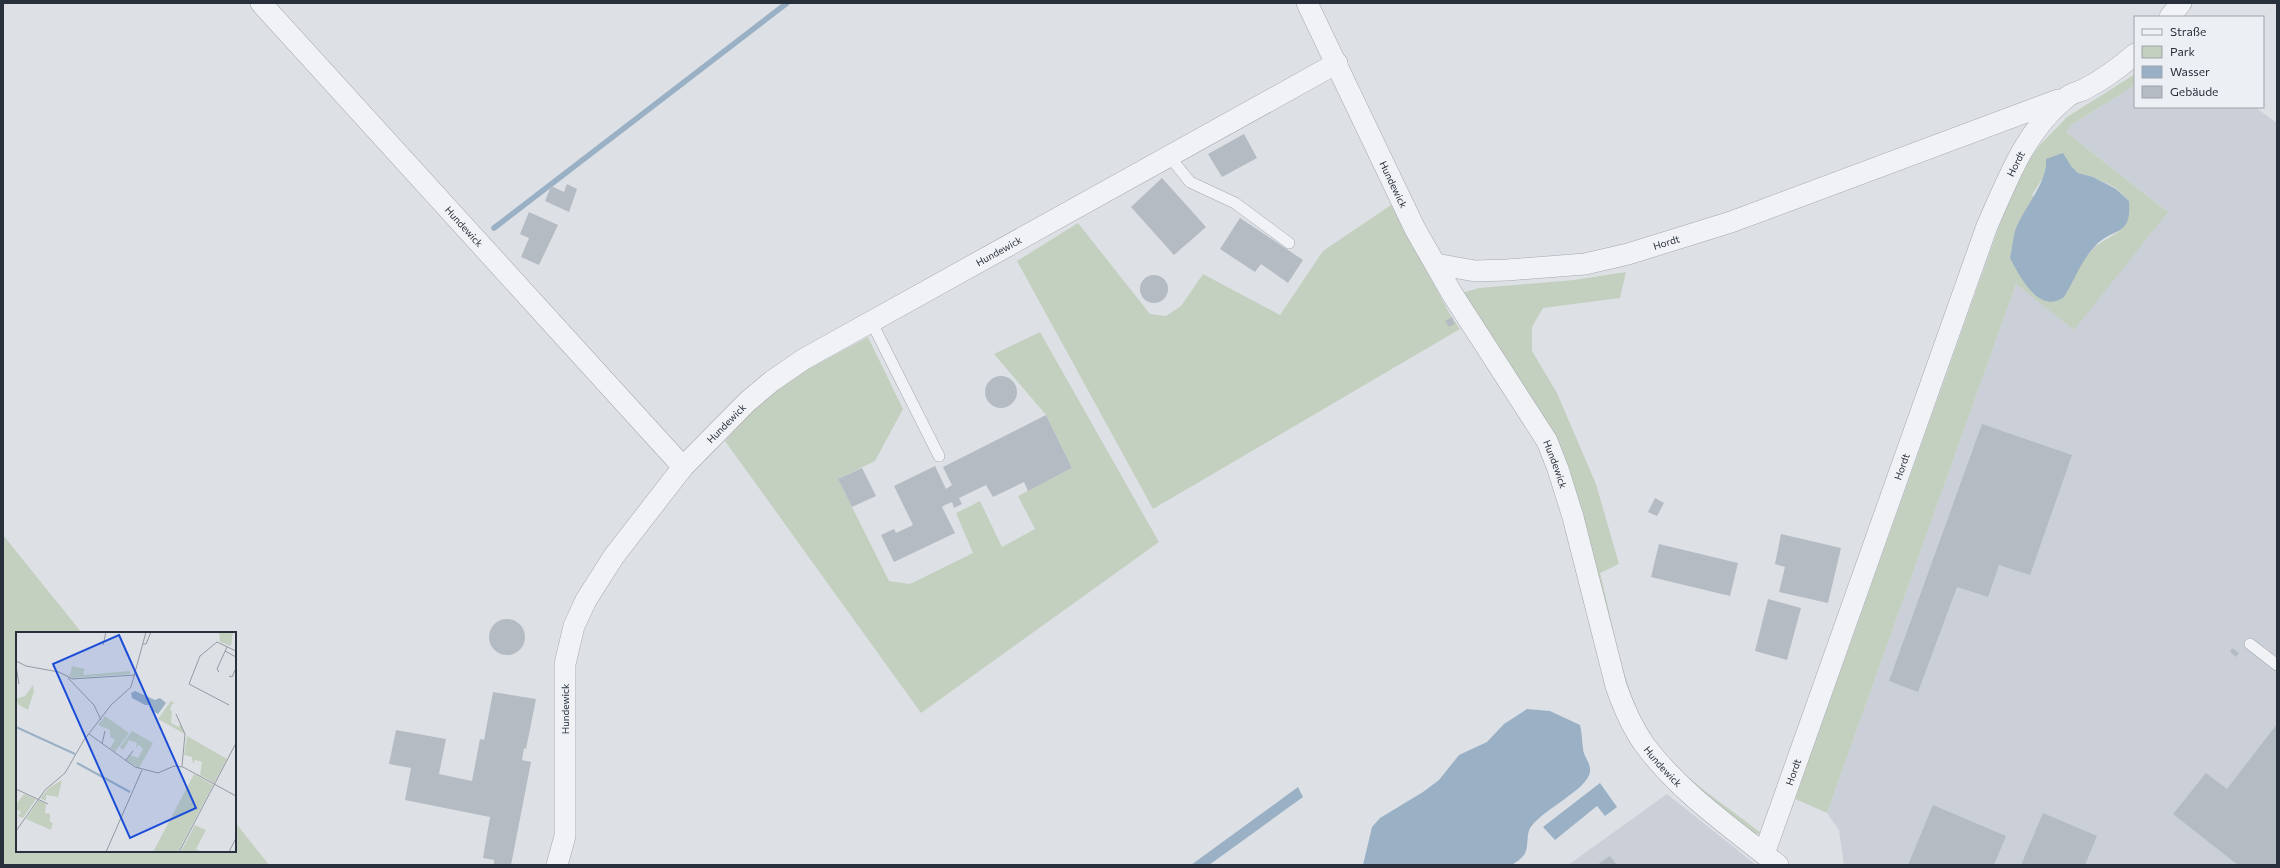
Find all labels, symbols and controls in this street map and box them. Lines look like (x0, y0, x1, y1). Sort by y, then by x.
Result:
legend (2134, 16, 2264, 108)
text: Straße (2170, 24, 2206, 38)
text: Park (2170, 44, 2196, 58)
text: Wasser (2170, 64, 2210, 78)
text: Gebäude (2170, 84, 2218, 98)
street label: Hordt (2004, 149, 2027, 178)
street label: Hundewick (1377, 159, 1410, 210)
street label: Hundewick (443, 204, 486, 250)
street label: Hordt (1651, 232, 1681, 252)
street label: Hundewick (974, 233, 1024, 268)
street label: Hundewick (704, 401, 749, 445)
street label: Hundewick (1541, 438, 1570, 490)
street label: Hordt (1891, 452, 1912, 482)
inset map (16, 632, 236, 852)
street label: Hundewick (559, 683, 571, 734)
street label: Hundewick (1642, 744, 1685, 790)
street label: Hordt (1783, 757, 1803, 787)

